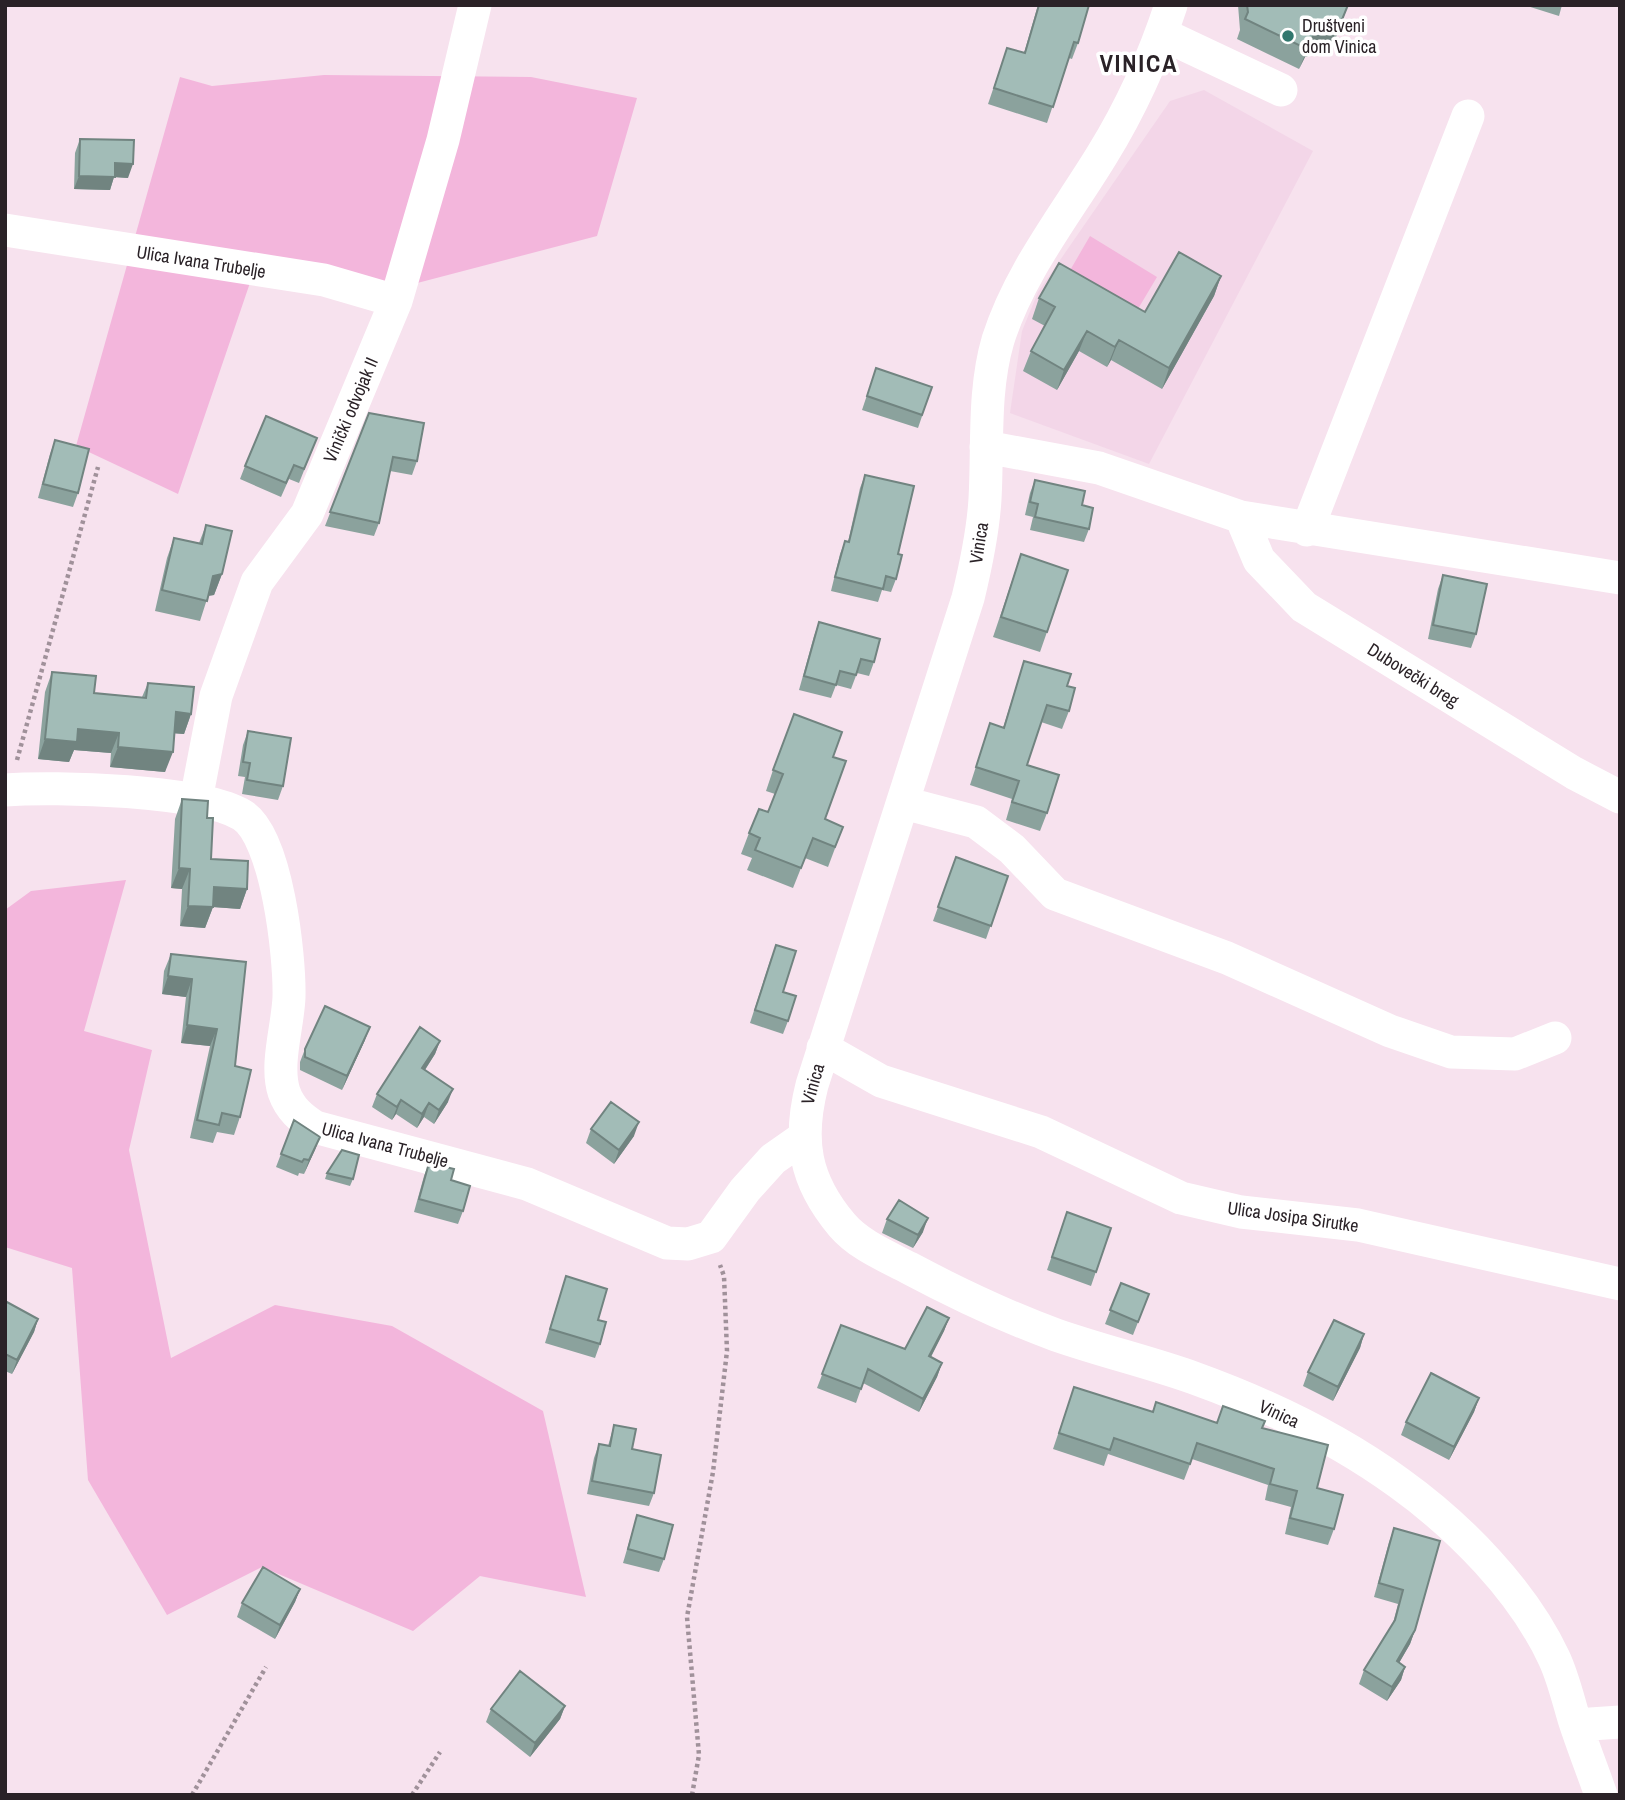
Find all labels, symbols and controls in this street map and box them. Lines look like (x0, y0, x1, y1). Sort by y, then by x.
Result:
place label: Društveni dom Vinica (1302, 13, 1376, 59)
marker: Društveni dom Vinica (1280, 28, 1296, 44)
district label: VINICA (1100, 47, 1178, 79)
street label: Ulica Ivana Trubelje (135, 239, 267, 284)
street label: Vinički odvojak II (317, 353, 384, 466)
street label: Vinica (963, 520, 994, 565)
street label: Dubovečki breg (1363, 637, 1464, 713)
street label: Vinica (795, 1060, 830, 1107)
street label: Ulica Ivana Trubelje (319, 1116, 451, 1173)
street label: Ulica Josipa Sirutke (1226, 1195, 1360, 1238)
street label: Vinica (1255, 1393, 1303, 1434)

